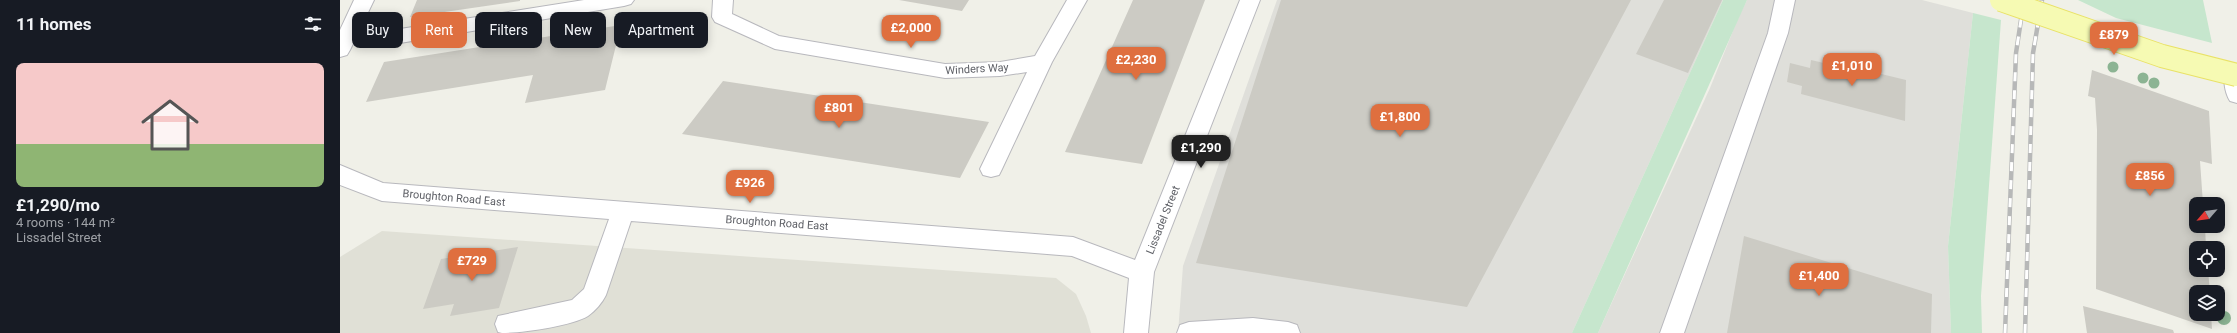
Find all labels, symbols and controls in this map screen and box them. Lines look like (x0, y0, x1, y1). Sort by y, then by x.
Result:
chip: Buy (352, 12, 403, 48)
chip: Rent (411, 12, 467, 48)
chip: Filters (475, 12, 542, 48)
chip: New (550, 12, 606, 48)
chip: Apartment (614, 12, 708, 48)
icon: filters (302, 13, 324, 35)
text: 11 homes (16, 14, 92, 34)
pin: £2,000 (878, 15, 944, 49)
text: £2,000 (891, 20, 931, 35)
pin: £879 (2090, 22, 2138, 56)
text: £879 (2099, 27, 2129, 42)
pin: £2,230 (1103, 47, 1169, 81)
text: £2,230 (1116, 52, 1156, 67)
pin: £1,010 (1819, 53, 1885, 87)
text: £1,010 (1832, 58, 1872, 73)
street label: Winders Way (945, 61, 1010, 77)
icon: home (134, 89, 206, 161)
pin: £801 (815, 95, 863, 129)
text: £801 (824, 100, 854, 115)
pin: £1,800 (1367, 104, 1433, 138)
text: £1,800 (1380, 109, 1420, 124)
pin: £1,290 (1168, 135, 1234, 169)
text: £1,290 (1181, 140, 1221, 155)
pin: £856 (2126, 163, 2174, 197)
text: £856 (2135, 168, 2165, 183)
pin: £926 (726, 170, 774, 204)
text: £926 (735, 175, 765, 190)
street label: Lissadel Street (1143, 184, 1183, 256)
street label: Broughton Road East (402, 187, 506, 209)
text: £1,290/mo (16, 195, 100, 215)
north arrow (2189, 197, 2225, 233)
map controls (2189, 197, 2225, 321)
street label: Broughton Road East (725, 213, 829, 233)
text: 4 rooms · 144 m² (16, 215, 115, 230)
text: Lissadel Street (16, 230, 102, 245)
button: locate (2189, 241, 2225, 277)
pin: £729 (448, 248, 496, 282)
text: £729 (457, 253, 487, 268)
pin: £1,400 (1786, 263, 1852, 297)
text: £1,400 (1799, 268, 1839, 283)
button: layers (2189, 285, 2225, 321)

